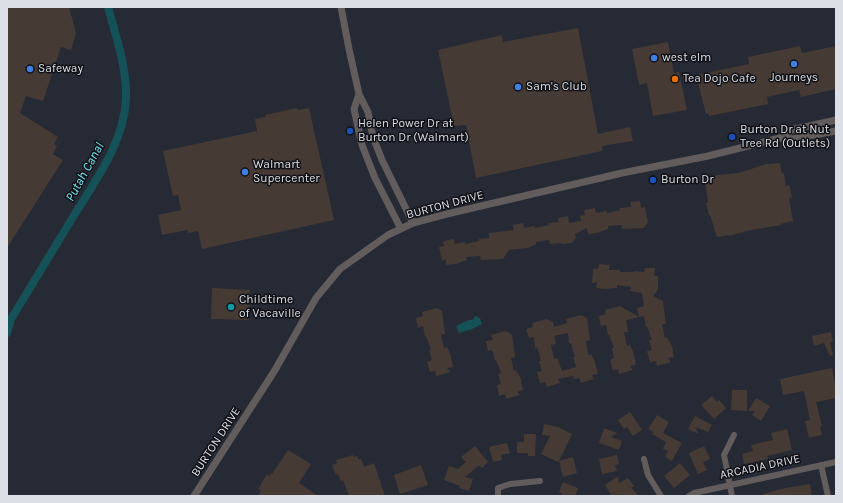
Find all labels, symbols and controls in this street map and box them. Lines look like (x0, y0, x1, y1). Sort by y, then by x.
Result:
place label: west elm (662, 51, 711, 65)
marker: west elm (649, 53, 659, 63)
marker: Journeys (789, 59, 799, 69)
place label: Safeway (38, 62, 83, 76)
marker: Safeway (25, 64, 35, 74)
place label: Journeys (770, 71, 818, 85)
place label: Tea Dojo Cafe (683, 72, 756, 86)
marker: Tea Dojo Cafe (670, 74, 680, 84)
place label: Sam's Club (526, 80, 587, 94)
marker: Sam's Club (513, 82, 523, 92)
place label: Helen Power Dr at Burton Dr (Walmart) (358, 117, 469, 145)
place label: Burton Dr at Nut Tree Rd (Outlets) (740, 123, 830, 151)
marker: Helen Power Dr at Burton Dr (Walmart) (345, 126, 355, 136)
marker: Burton Dr at Nut Tree Rd (Outlets) (727, 132, 737, 142)
water label: Putah Canal (62, 140, 108, 204)
place label: Walmart Supercenter (253, 158, 320, 186)
marker: Walmart Supercenter (240, 167, 250, 177)
place label: Burton Dr (661, 173, 713, 187)
marker: Burton Dr (648, 175, 658, 185)
street label: BURTON DRIVE (405, 188, 485, 222)
place label: Childtime of Vacaville (239, 293, 301, 321)
marker: Childtime of Vacaville (226, 302, 236, 312)
street label: BURTON DRIVE (188, 405, 244, 479)
street label: ARCADIA DRIVE (719, 451, 801, 483)

